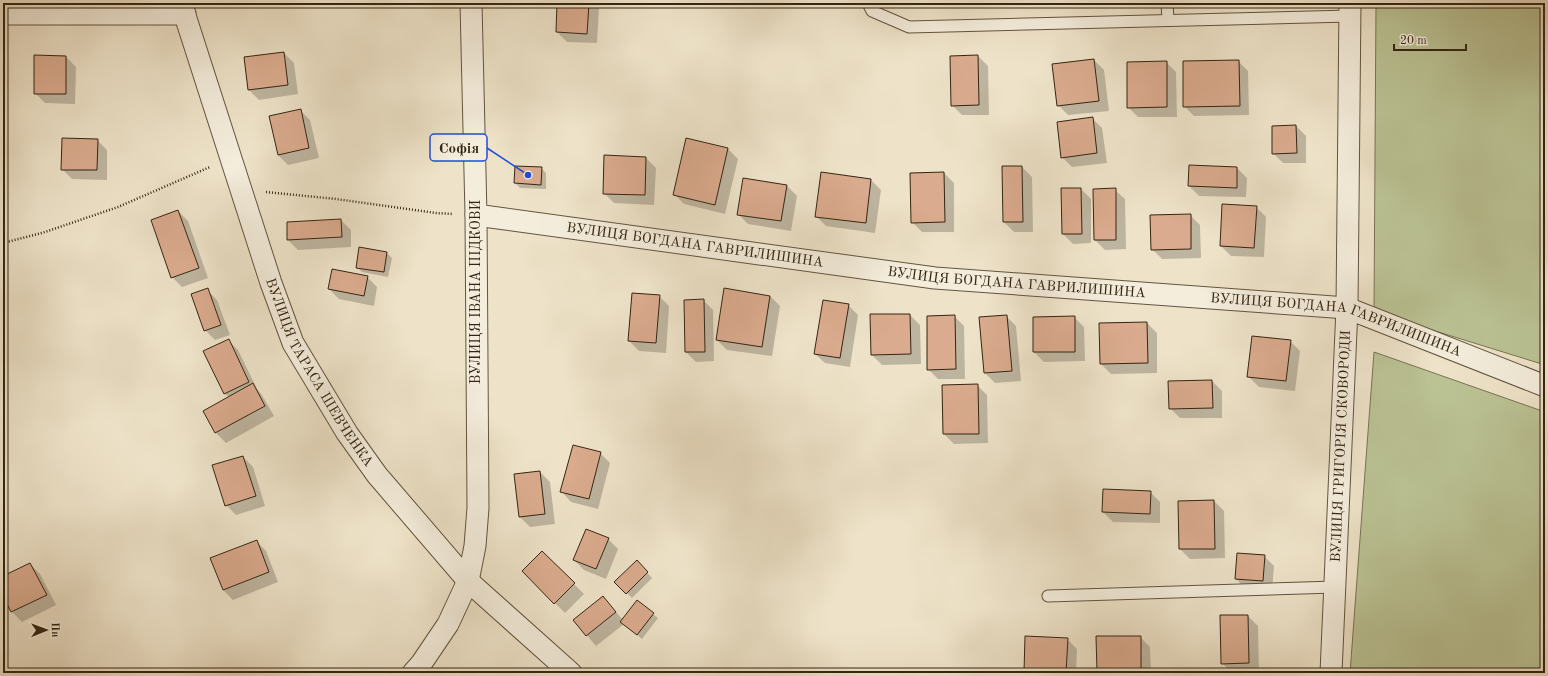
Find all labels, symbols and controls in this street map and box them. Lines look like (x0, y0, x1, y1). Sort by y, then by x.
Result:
scale bar (1394, 26, 1466, 52)
text: 20 m (1400, 35, 1427, 47)
callout: Софія (430, 134, 487, 161)
text: Софія (439, 142, 479, 157)
street label: ВУЛИЦЯ ІВАНА ПІДКОВИ (469, 200, 483, 384)
street label: ВУЛИЦЯ БОГДАНА ГАВРИЛИШИНА (566, 220, 825, 270)
street label: ВУЛИЦЯ БОГДАНА ГАВРИЛИШИНА (887, 265, 1147, 300)
street label: ВУЛИЦЯ ТАРАСА ШЕВЧЕНКА (263, 276, 376, 469)
street label: ВУЛИЦЯ БОГДАНА ГАВРИЛИШИНА (1210, 291, 1464, 359)
street label: ВУЛИЦЯ ГРИГОРІЯ СКОВОРОДИ (1329, 329, 1353, 563)
north arrow (26, 610, 66, 650)
text: Пн (49, 622, 60, 638)

